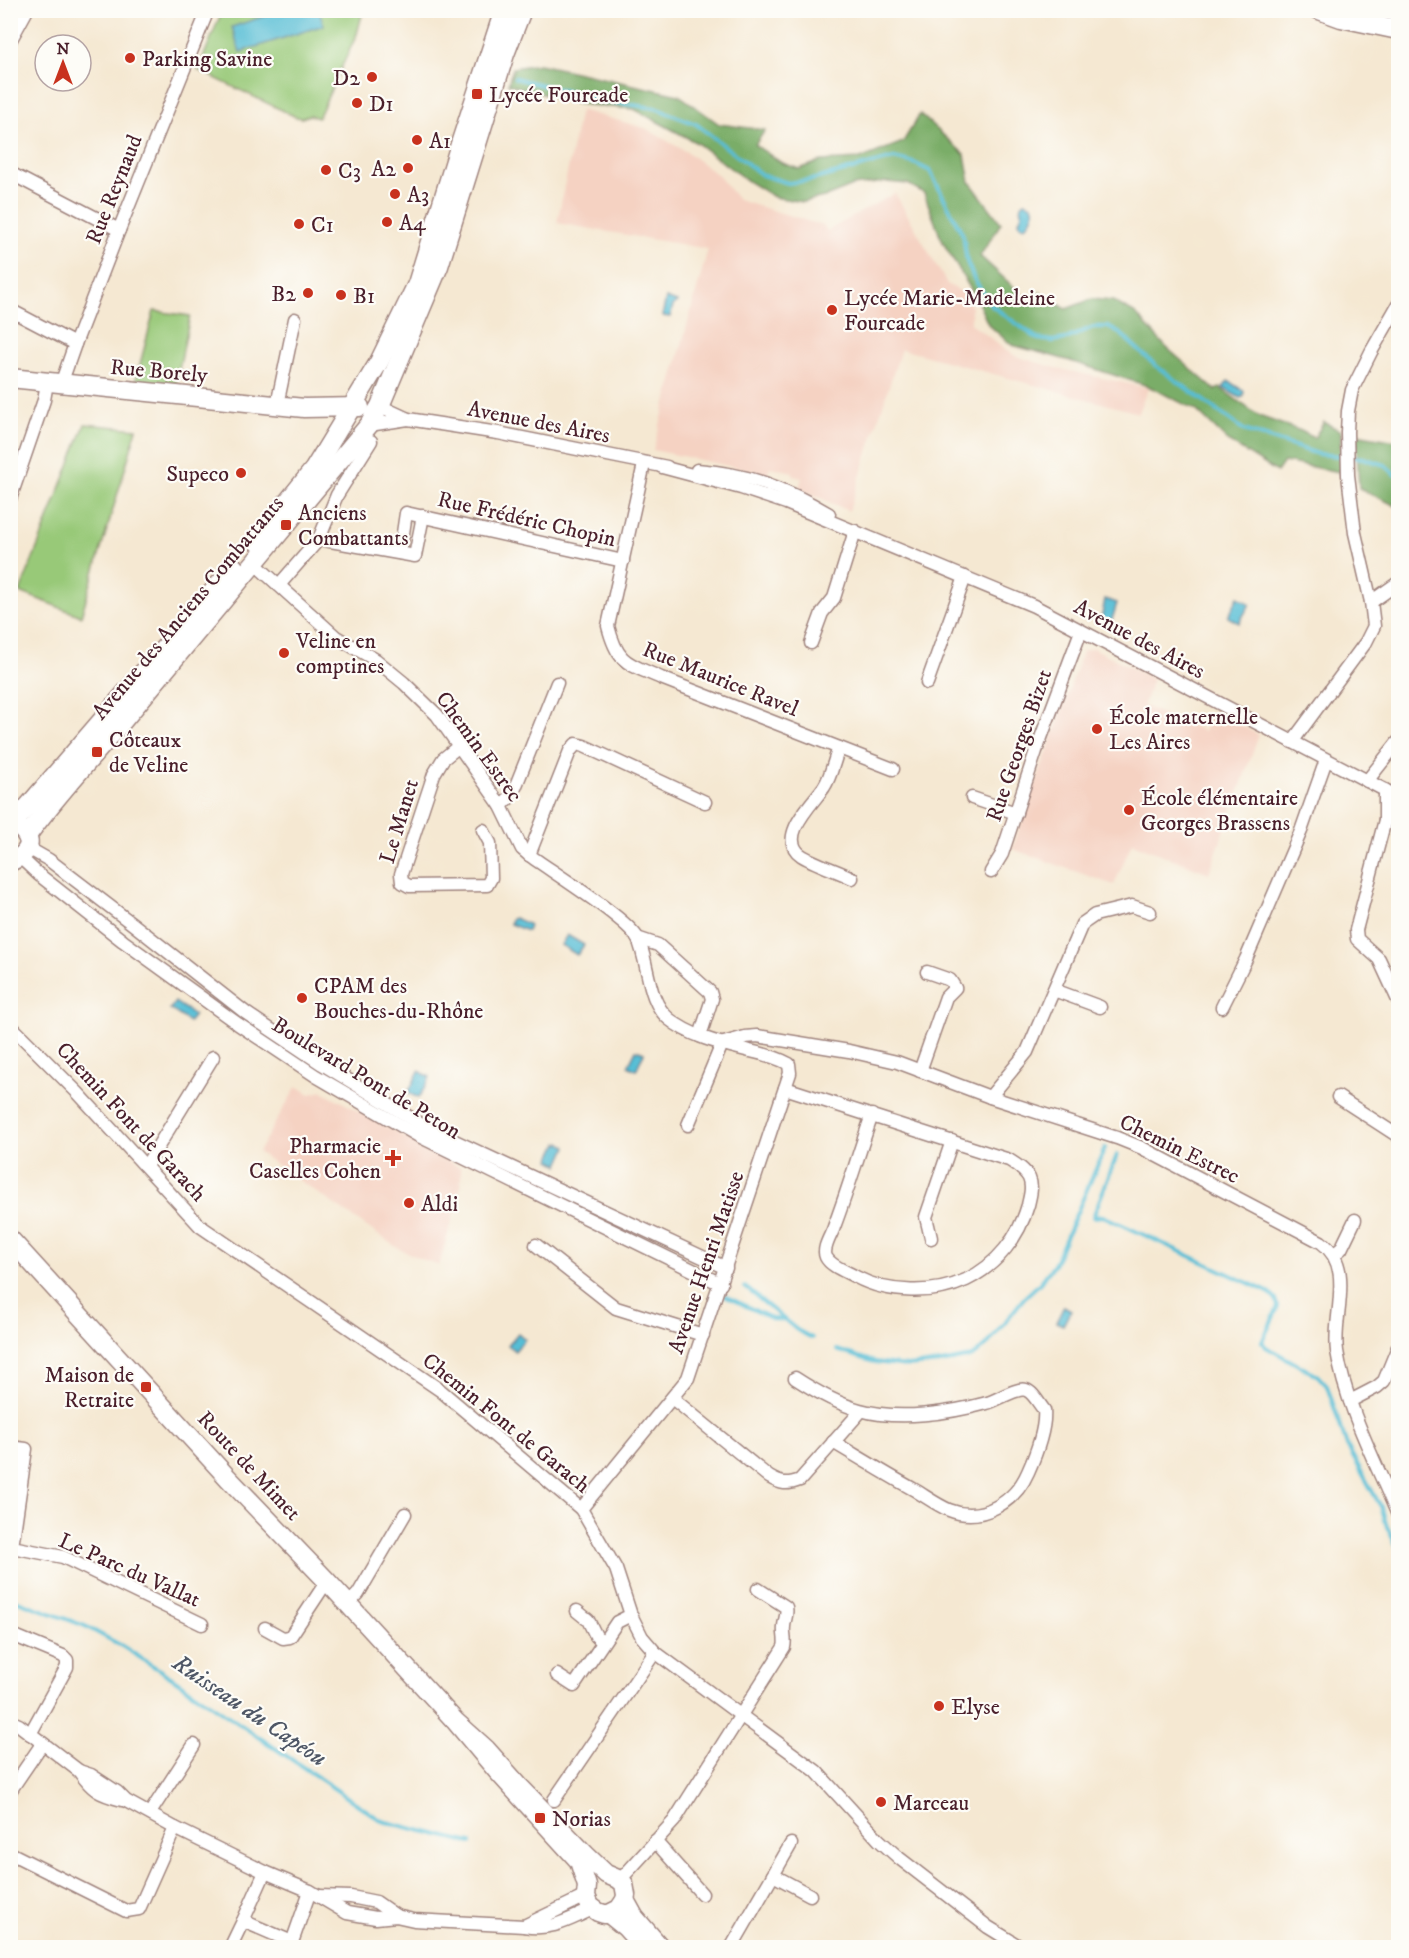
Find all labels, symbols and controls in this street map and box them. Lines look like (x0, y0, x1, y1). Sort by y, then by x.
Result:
north arrow (33, 33, 93, 93)
text: N (56, 39, 70, 59)
place label: Parking Savine (142, 46, 272, 73)
marker: Parking Savine (123, 51, 137, 65)
place label: D2 (333, 65, 360, 92)
marker: D2 (365, 70, 379, 84)
place label: Lycée Fourcade (489, 82, 628, 109)
marker: Lycée Fourcade (470, 87, 484, 101)
place label: D1 (369, 91, 393, 118)
marker: D1 (350, 96, 364, 110)
place label: A1 (429, 128, 451, 155)
street label: Rue Reynaud (80, 131, 149, 248)
marker: A1 (410, 133, 424, 147)
place label: A2 (371, 156, 396, 183)
place label: C3 (338, 158, 361, 185)
marker: A2 (401, 161, 415, 175)
marker: C3 (319, 163, 333, 177)
place label: A3 (407, 182, 429, 209)
marker: A3 (388, 187, 402, 201)
place label: A4 (399, 210, 427, 237)
place label: C1 (311, 212, 334, 239)
marker: A4 (380, 215, 394, 229)
marker: C1 (292, 217, 306, 231)
place label: B2 (271, 281, 296, 308)
place label: B1 (353, 283, 375, 310)
place label: Lycée Marie-Madeleine Fourcade (844, 285, 1055, 337)
marker: B2 (301, 286, 315, 300)
marker: B1 (334, 288, 348, 302)
marker: Lycée Marie-Madeleine Fourcade (825, 303, 839, 317)
street label: Rue Borely (109, 354, 209, 389)
street label: Avenue des Aires (465, 395, 612, 450)
place label: Supeco (167, 461, 229, 488)
marker: Supeco (234, 466, 248, 480)
street label: Rue Frédéric Chopin (435, 486, 619, 553)
street label: Avenue des Anciens Combattants (86, 490, 290, 725)
place label: Anciens Combattants (298, 500, 409, 552)
marker: Anciens Combattants (279, 518, 293, 532)
street label: Avenue des Aires (1069, 593, 1209, 685)
place label: Veline en comptines (295, 628, 384, 680)
street label: Rue Maurice Ravel (639, 636, 803, 723)
marker: Veline en comptines (277, 646, 291, 660)
street label: Rue Georges Bizet (981, 666, 1058, 825)
street label: Chemin Estrec (430, 686, 528, 808)
place label: École maternelle Les Aires (1109, 704, 1258, 756)
marker: École maternelle Les Aires (1090, 722, 1104, 736)
place label: Côteaux de Veline (109, 727, 188, 779)
marker: Côteaux de Veline (90, 745, 104, 759)
street label: Le Manet (374, 776, 425, 867)
place label: École élémentaire Georges Brassens (1141, 785, 1298, 837)
marker: École élémentaire Georges Brassens (1122, 803, 1136, 817)
place label: CPAM des Bouches-du-Rhône (314, 973, 483, 1025)
marker: CPAM des Bouches-du-Rhône (295, 991, 309, 1005)
street label: Boulevard Pont de Peton (267, 1011, 466, 1146)
street label: Chemin Font de Garach (50, 1037, 212, 1208)
street label: Chemin Estrec (1115, 1109, 1244, 1190)
place label: Pharmacie Caselles Cohen (249, 1133, 382, 1185)
marker: Pharmacie Caselles Cohen (386, 1151, 400, 1165)
street label: Avenue Henri Matisse (662, 1168, 750, 1357)
place label: Aldi (421, 1191, 458, 1218)
marker: Aldi (402, 1196, 416, 1210)
street label: Chemin Font de Garach (417, 1347, 596, 1499)
place label: Maison de Retraite (45, 1362, 134, 1414)
marker: Maison de Retraite (139, 1380, 153, 1394)
street label: Route de Mimet (191, 1406, 306, 1526)
street label: Le Parc du Vallat (54, 1527, 204, 1614)
water label: Ruisseau du Capéou (166, 1648, 332, 1774)
place label: Elyse (951, 1694, 1000, 1721)
marker: Elyse (932, 1699, 946, 1713)
place label: Marceau (893, 1790, 969, 1817)
marker: Marceau (874, 1795, 888, 1809)
place label: Norias (552, 1806, 611, 1833)
marker: Norias (533, 1811, 547, 1825)

